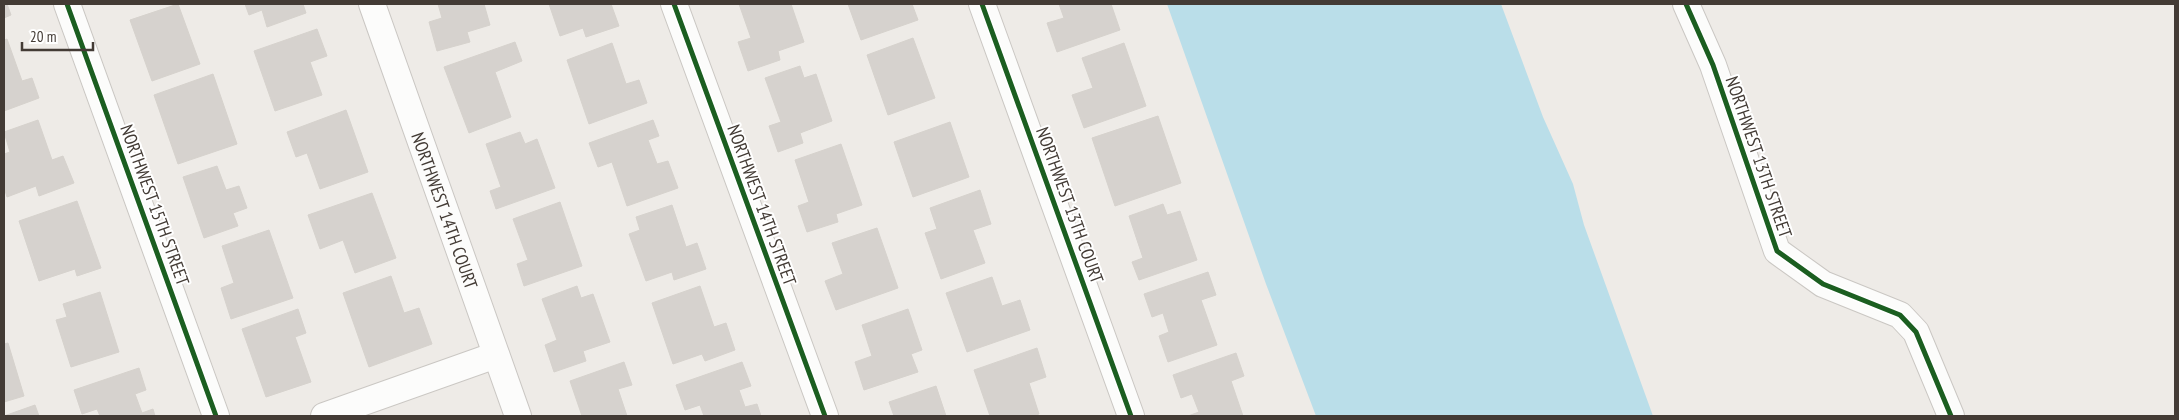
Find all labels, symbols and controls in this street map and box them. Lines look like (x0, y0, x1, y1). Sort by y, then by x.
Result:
scale bar (22, 20, 94, 52)
text: 20 m (30, 27, 56, 46)
street label: NORTHWEST 13TH STREET (1721, 73, 1797, 241)
street label: NORTHWEST 15TH STREET (115, 121, 195, 289)
street label: NORTHWEST 14TH STREET (722, 121, 802, 289)
street label: NORTHWEST 13TH COURT (1031, 124, 1109, 286)
street label: NORTHWEST 14TH COURT (407, 129, 483, 292)

